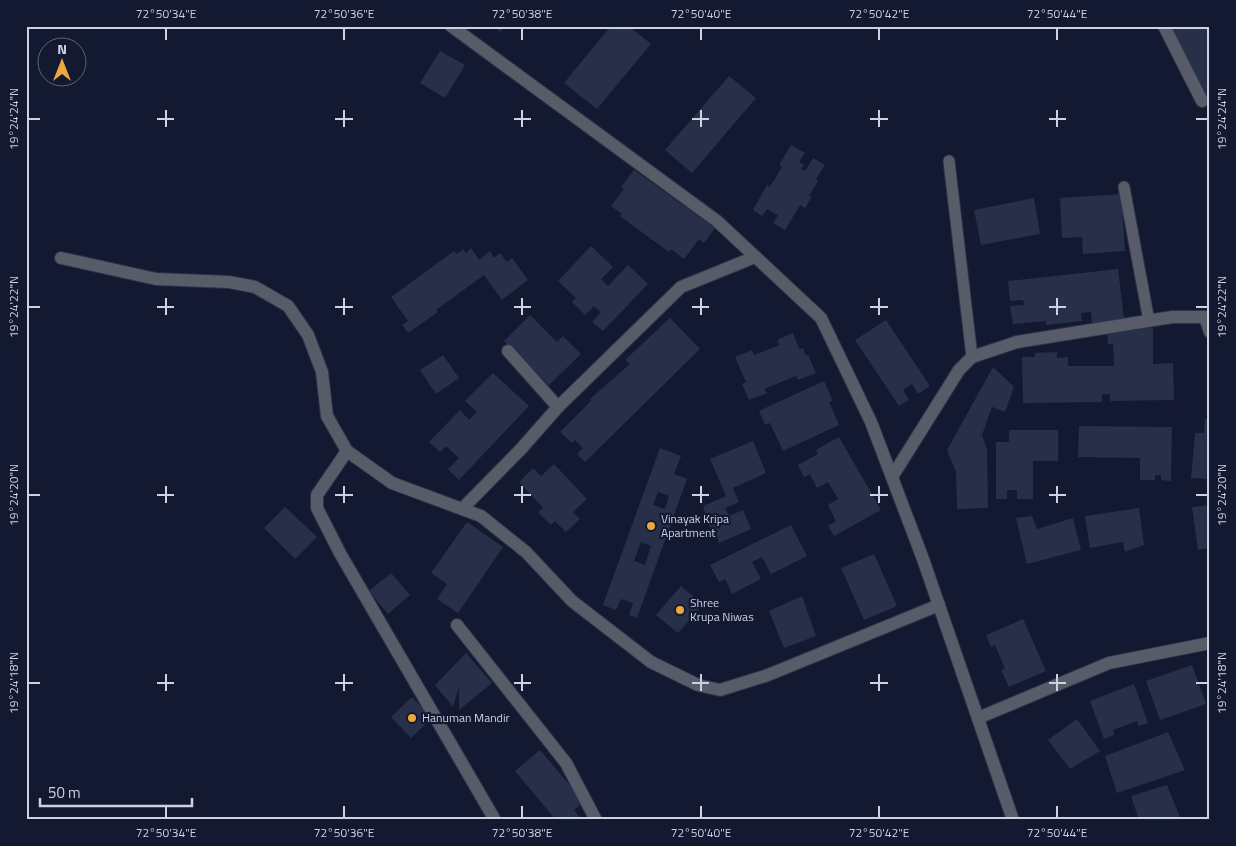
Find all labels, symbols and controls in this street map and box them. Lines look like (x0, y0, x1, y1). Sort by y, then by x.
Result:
text: 72°50'34"E (136, 4, 197, 23)
text: 72°50'36"E (314, 4, 375, 23)
text: 72°50'38"E (492, 4, 553, 23)
text: 72°50'40"E (671, 4, 732, 23)
text: 72°50'42"E (849, 4, 910, 23)
text: 72°50'44"E (1027, 4, 1088, 23)
north arrow (38, 38, 88, 88)
text: N (57, 38, 67, 59)
text: 19°24'24"N (4, 88, 23, 150)
text: 19°24'24"N (1212, 88, 1231, 150)
text: 19°24'22"N (4, 276, 23, 338)
text: 19°24'22"N (1212, 276, 1231, 338)
text: 19°24'20"N (4, 464, 23, 526)
text: 19°24'20"N (1212, 464, 1231, 526)
place label: Vinayak Kripa Apartment (661, 509, 729, 542)
marker: Vinayak Kripa Apartment (645, 520, 657, 532)
place label: Shree Krupa Niwas (690, 593, 754, 626)
marker: Shree Krupa Niwas (674, 604, 686, 616)
text: 19°24'18"N (4, 652, 23, 714)
text: 19°24'18"N (1212, 652, 1231, 714)
place label: Hanuman Mandir (422, 708, 510, 727)
marker: Hanuman Mandir (406, 712, 418, 724)
scale bar (40, 776, 192, 808)
text: 50 m (48, 781, 81, 804)
text: 72°50'34"E (136, 823, 197, 842)
text: 72°50'36"E (314, 823, 375, 842)
text: 72°50'38"E (492, 823, 553, 842)
text: 72°50'40"E (671, 823, 732, 842)
text: 72°50'42"E (849, 823, 910, 842)
text: 72°50'44"E (1027, 823, 1088, 842)

